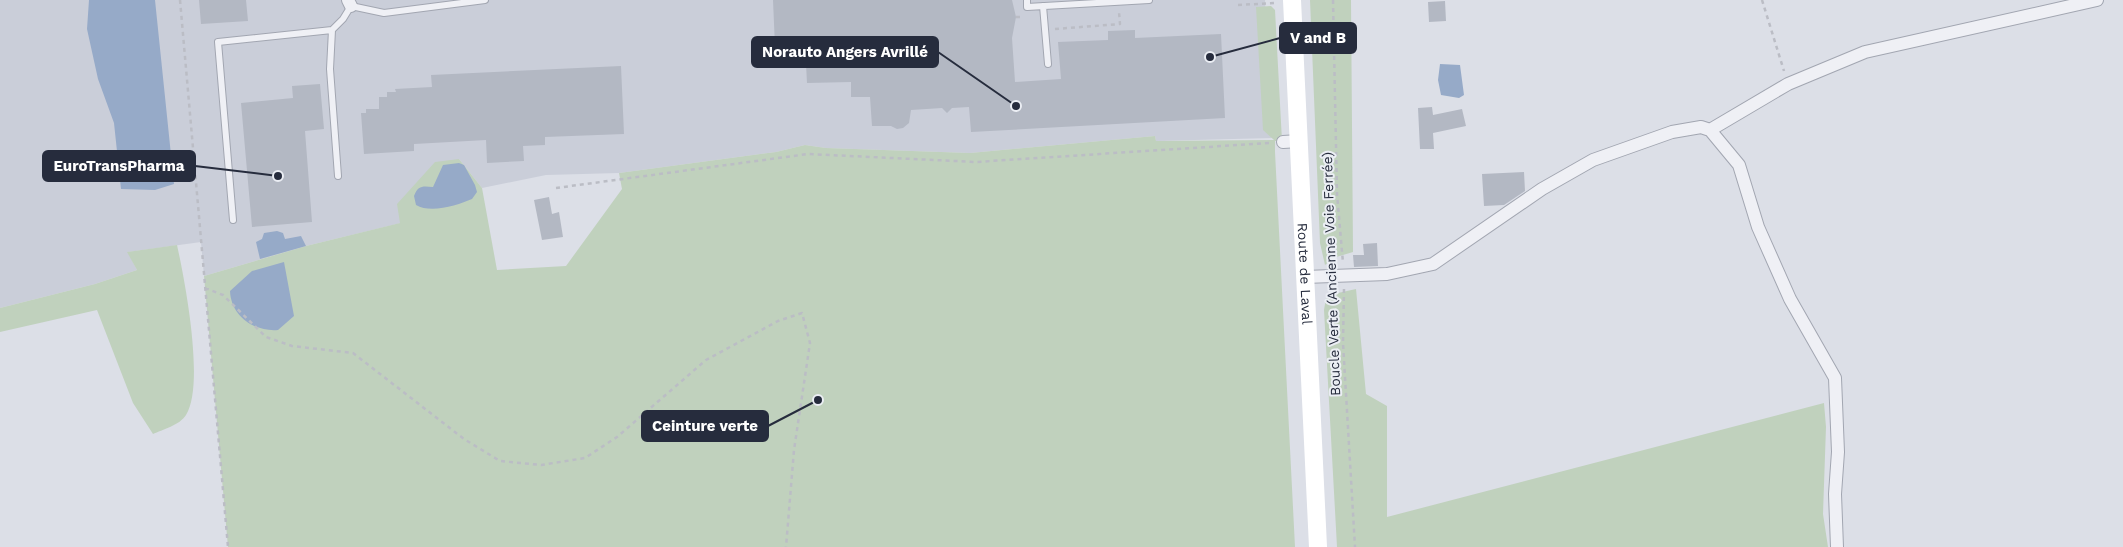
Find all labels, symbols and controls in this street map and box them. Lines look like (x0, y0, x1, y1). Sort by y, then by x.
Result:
callout: V and B (1280, 23, 1356, 53)
text: V and B (1290, 29, 1346, 47)
callout: Norauto Angers Avrillé (752, 37, 938, 67)
text: Norauto Angers Avrillé (762, 43, 928, 61)
callout: EuroTransPharma (43, 151, 195, 181)
street label: Boucle Verte (Ancienne Voie Ferrée) (1319, 152, 1343, 396)
text: EuroTransPharma (53, 157, 185, 175)
street label: Route de Laval (1295, 222, 1315, 326)
callout: Ceinture verte (642, 411, 768, 441)
text: Ceinture verte (652, 417, 758, 435)

